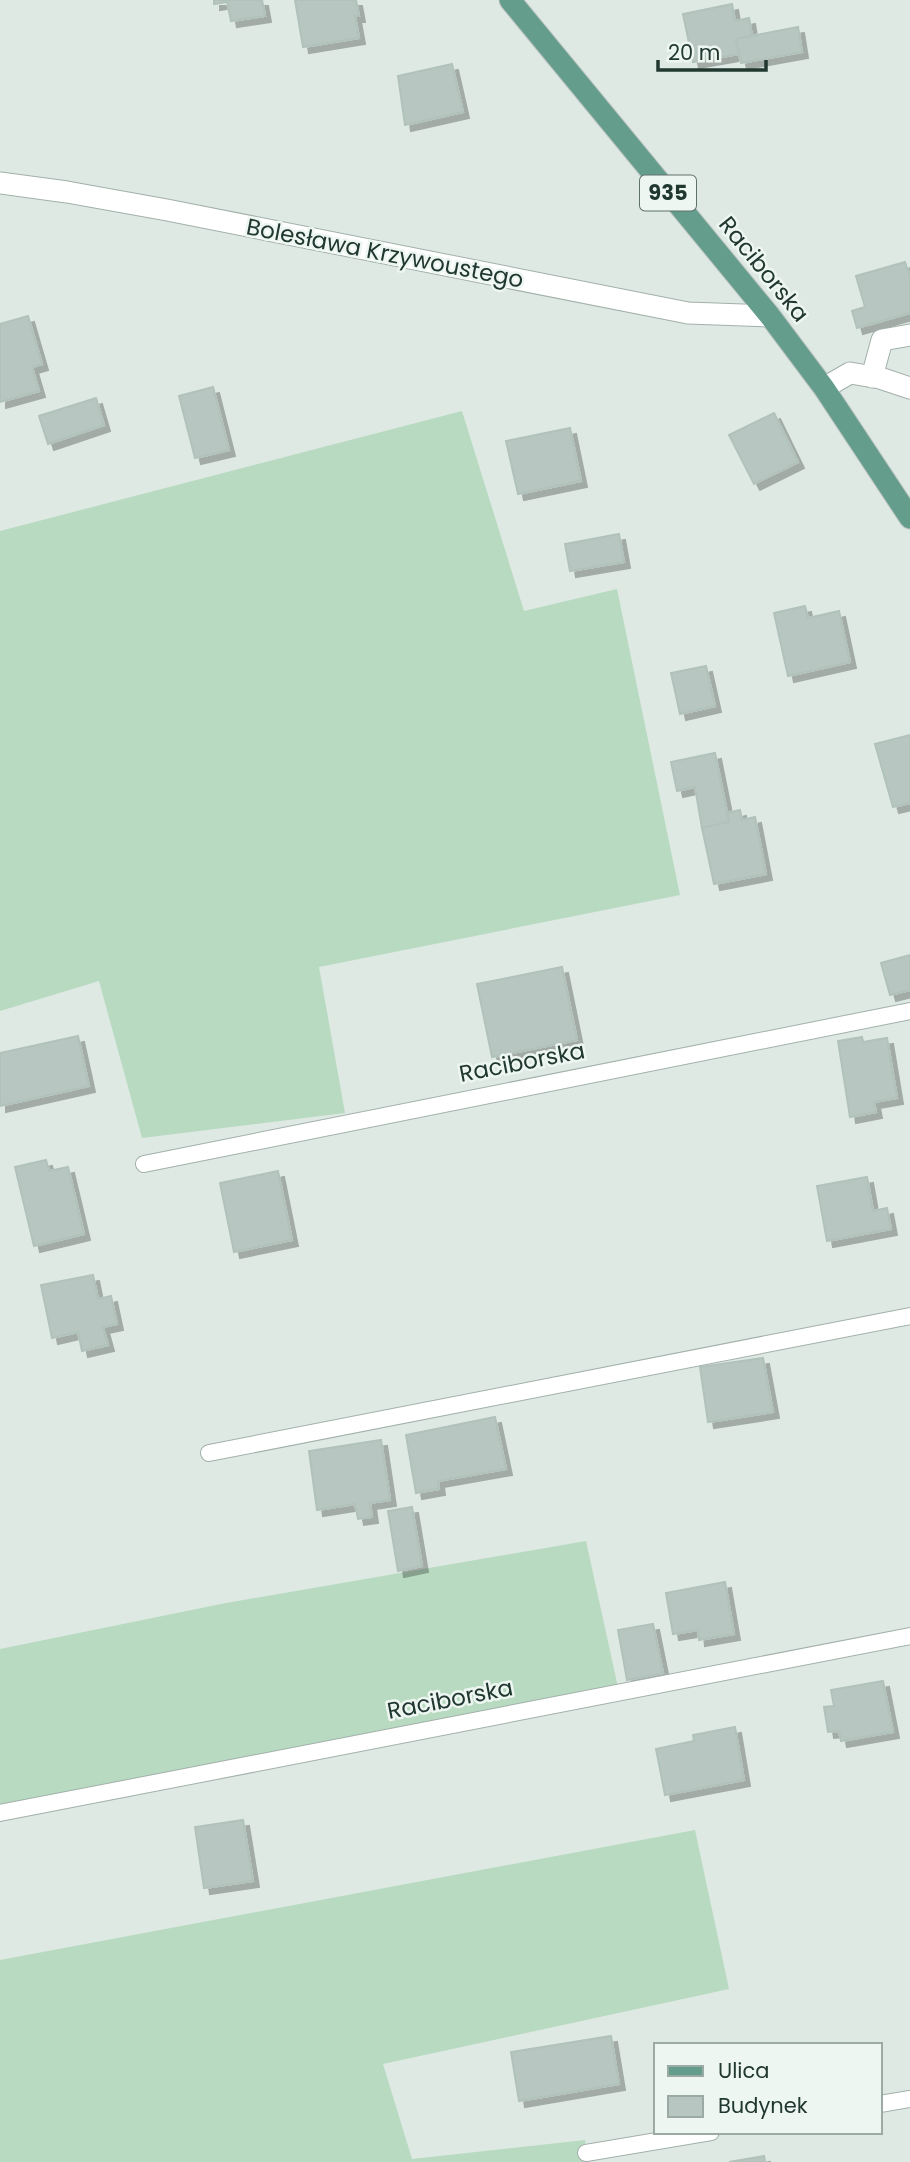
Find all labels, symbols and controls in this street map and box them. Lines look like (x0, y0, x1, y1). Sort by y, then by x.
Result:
scale bar (658, 28, 766, 72)
text: 20 m (668, 38, 721, 67)
road number: 935 (640, 176, 696, 210)
street label: Raciborska (711, 209, 817, 329)
street label: Bolesława Krzywoustego (244, 210, 526, 296)
street label: Raciborska (456, 1034, 588, 1090)
street label: Raciborska (384, 1671, 516, 1727)
legend (654, 2043, 882, 2134)
text: Ulica (718, 2056, 769, 2085)
text: Budynek (718, 2091, 808, 2120)

